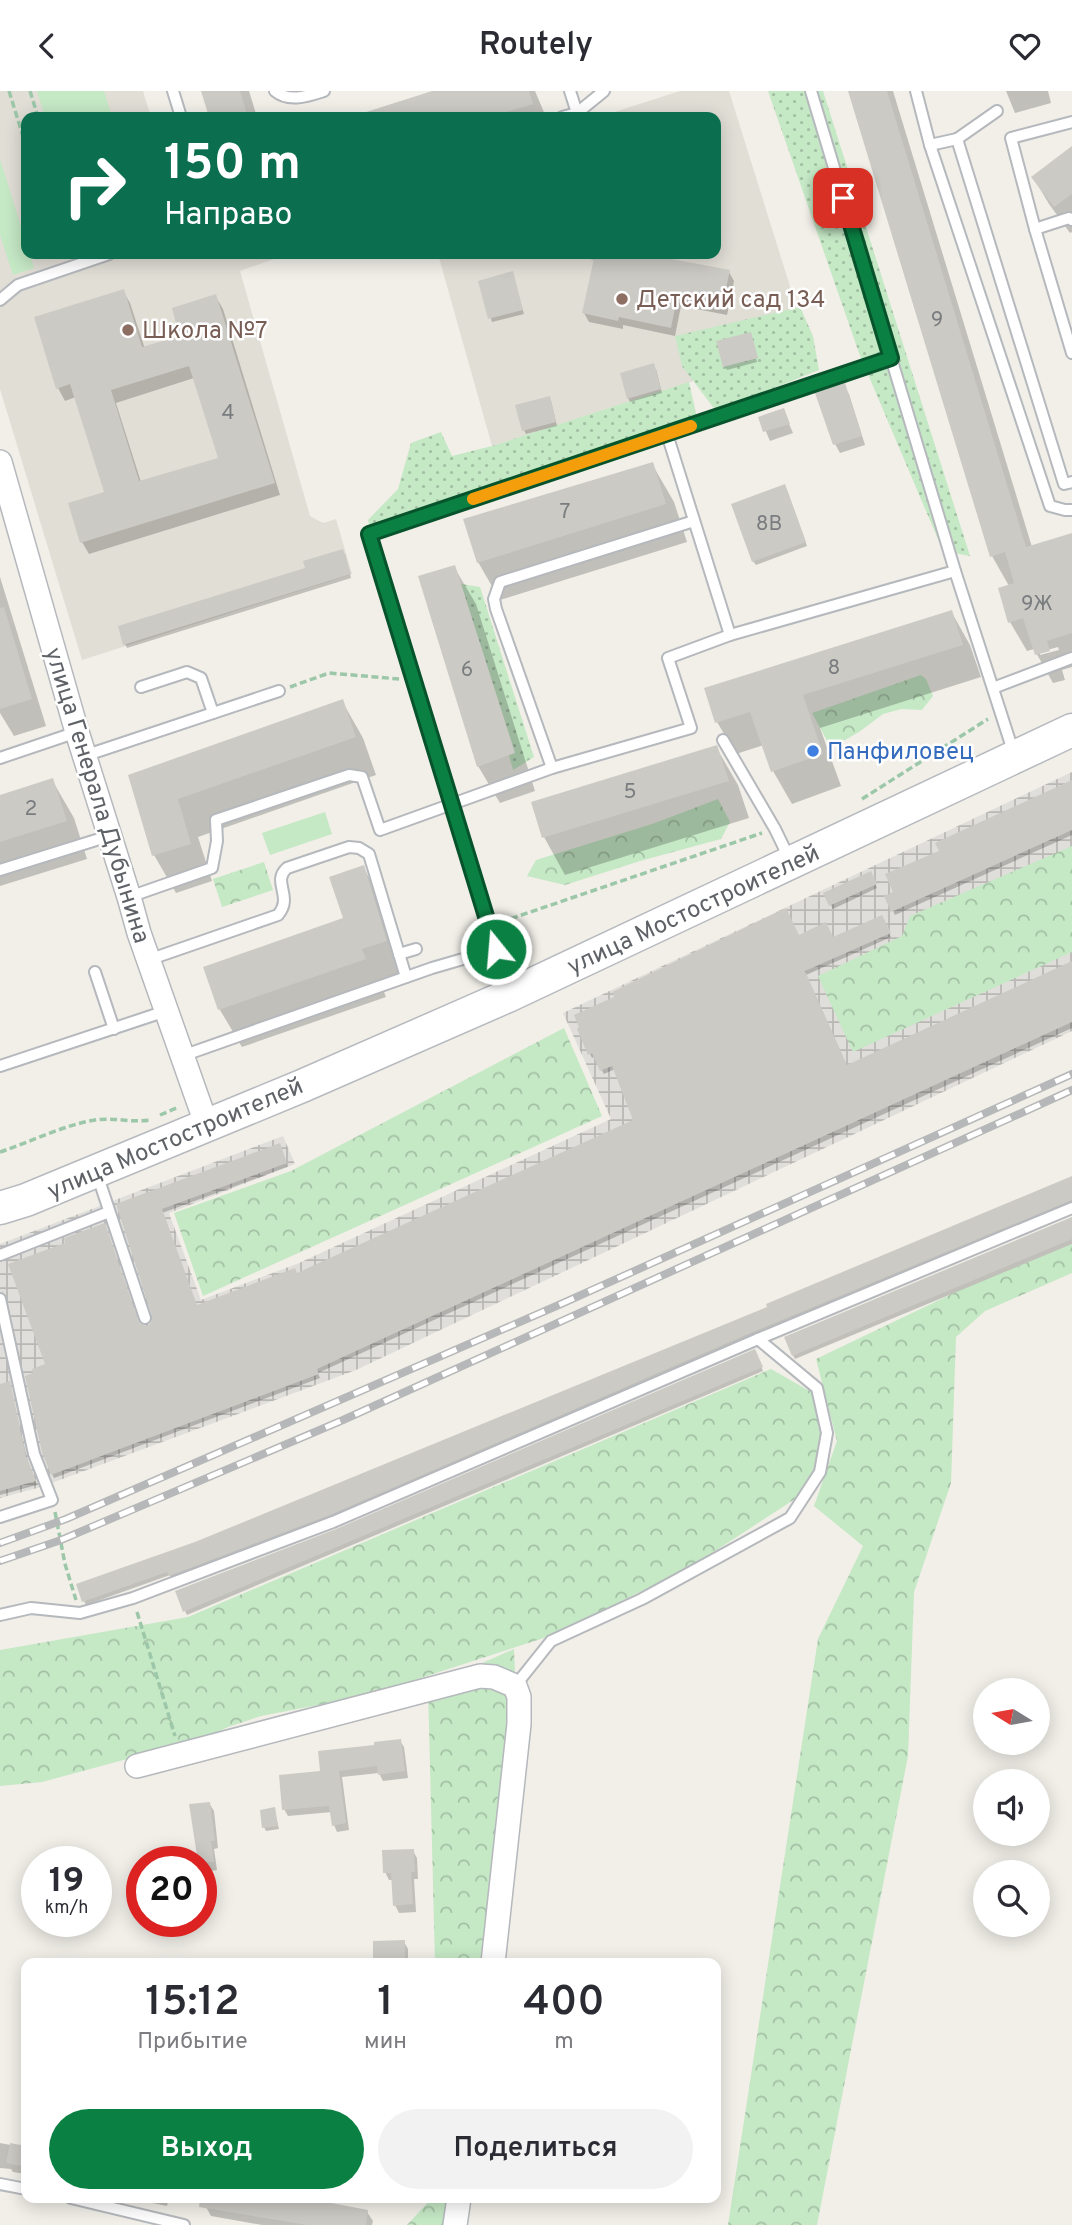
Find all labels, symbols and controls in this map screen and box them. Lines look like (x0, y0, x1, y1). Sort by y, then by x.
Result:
text: Routely (479, 26, 593, 66)
icon: back (28, 27, 66, 65)
icon: heart (1006, 27, 1044, 65)
text: 150 m (164, 135, 301, 197)
icon: right (49, 140, 140, 231)
pin (813, 168, 873, 228)
icon: arrive (824, 179, 862, 217)
text: Направо (164, 196, 292, 236)
place label: Детский сад 134 (636, 286, 825, 316)
marker: Детский сад 134 (614, 291, 630, 307)
house number: 9 (931, 307, 943, 334)
place label: Школа №7 (142, 317, 268, 347)
marker: Школа №7 (120, 322, 136, 338)
house number: 4 (221, 400, 235, 427)
house number: 7 (560, 499, 571, 526)
house number: 8В (756, 511, 782, 538)
house number: 9Ж (1021, 591, 1053, 618)
street label: улица Генерала Дубынина (37, 644, 155, 947)
house number: 8 (828, 655, 840, 682)
house number: 6 (461, 657, 473, 684)
place label: Панфиловец (827, 738, 974, 768)
marker: Панфиловец (805, 743, 821, 759)
house number: 5 (623, 779, 637, 806)
house number: 2 (25, 796, 37, 823)
street label: улица Мостостроителей (563, 839, 825, 983)
position arrow (459, 912, 533, 986)
street label: улица Мостостроителей (43, 1072, 308, 1207)
north arrow (973, 1678, 1050, 1755)
map controls (973, 1678, 1050, 1937)
button: sound (973, 1769, 1050, 1846)
speed limit sign: 20 (126, 1846, 217, 1937)
text: 19 (49, 1860, 84, 1904)
button: search (973, 1860, 1050, 1937)
text: km/h (45, 1897, 88, 1920)
text: 15:12 (145, 1977, 240, 2030)
text: 1 (377, 1977, 394, 2030)
text: 400 (523, 1977, 605, 2030)
text: Прибытие (137, 2028, 248, 2057)
text: мин (364, 2028, 407, 2057)
text: m (554, 2028, 574, 2057)
button: Выход (49, 2109, 364, 2189)
button: Поделиться (378, 2109, 693, 2189)

